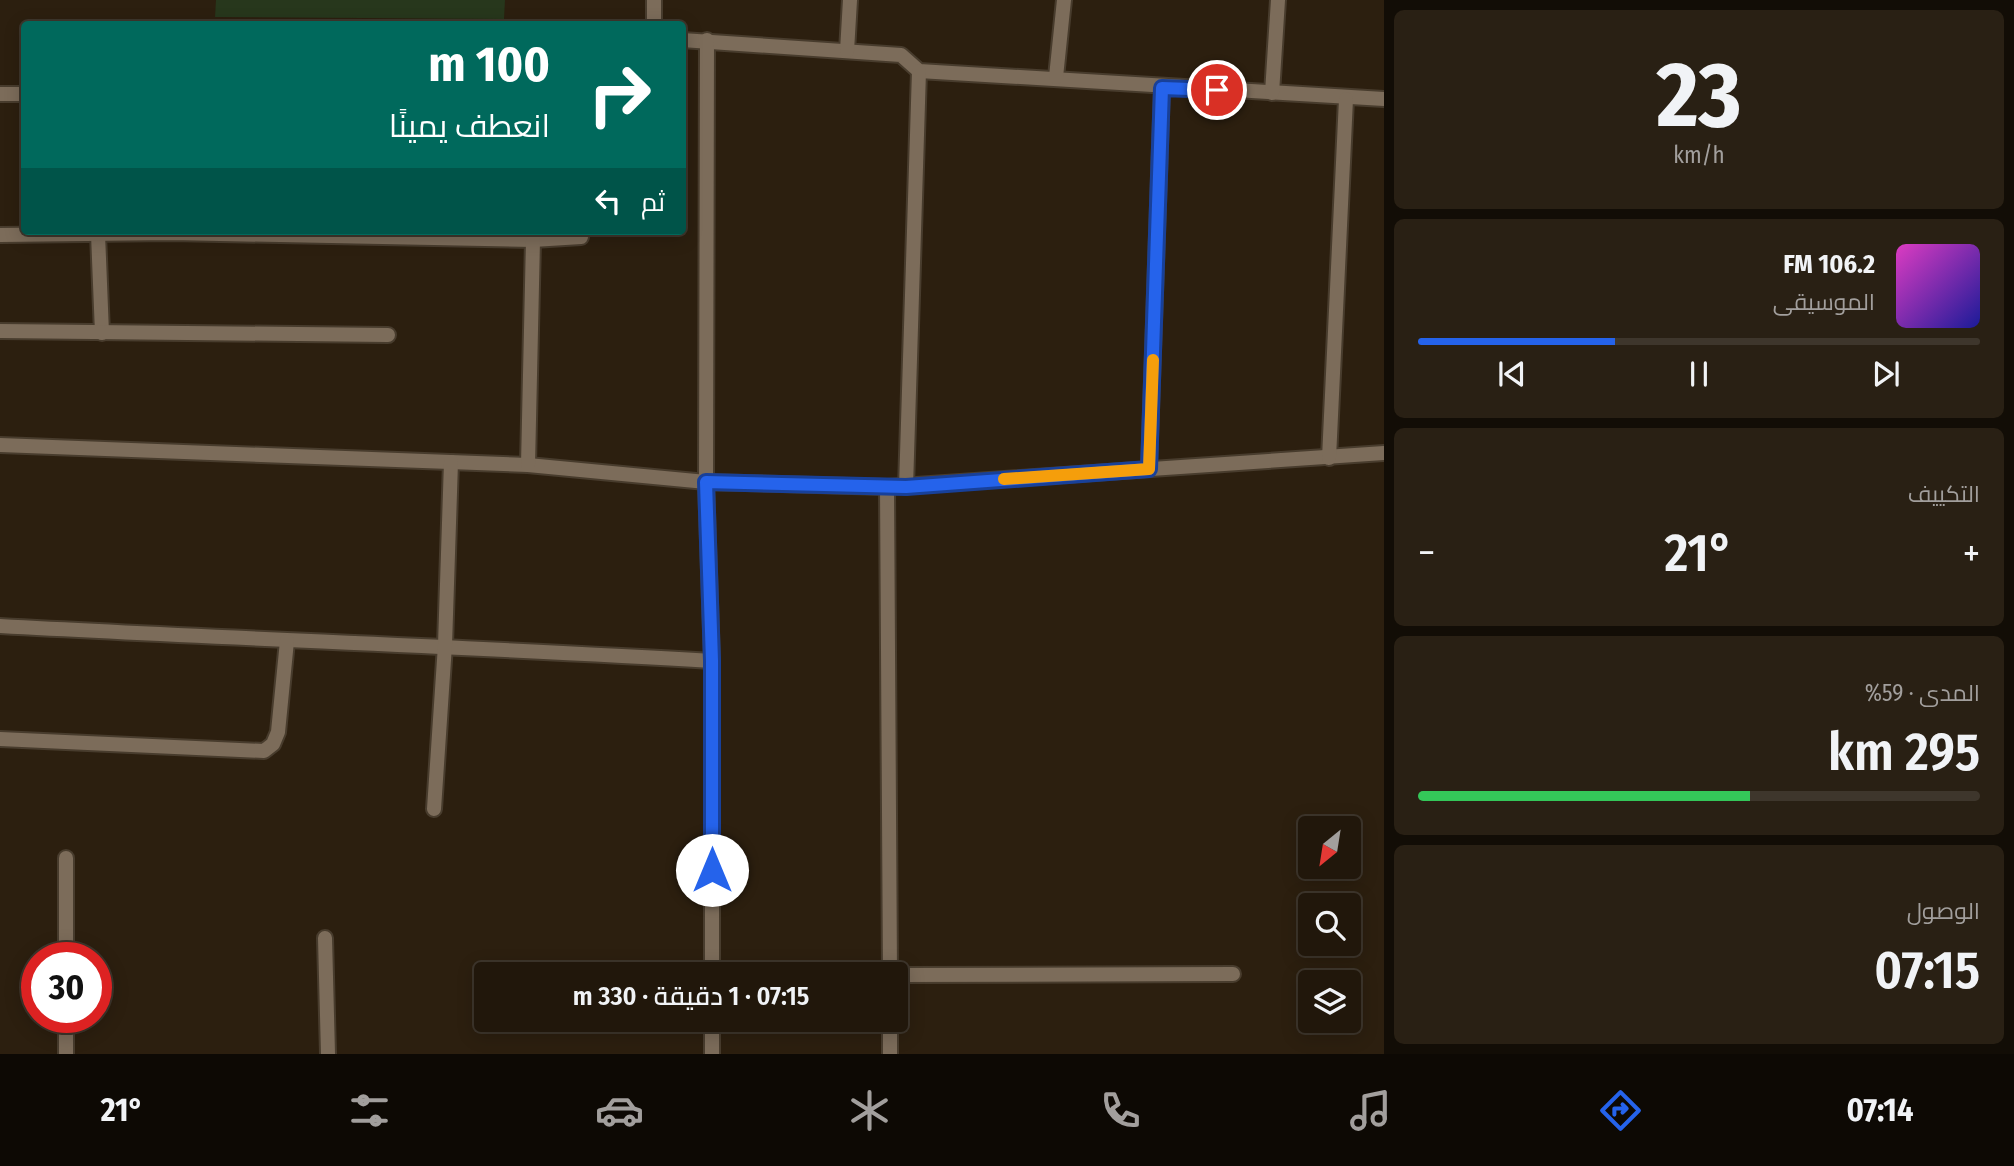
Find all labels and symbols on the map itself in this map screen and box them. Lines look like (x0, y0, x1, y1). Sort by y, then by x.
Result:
pin (1187, 60, 1247, 120)
north arrow (1298, 816, 1362, 878)
position arrow (675, 833, 749, 907)
speed limit sign: 30 (21, 942, 112, 1033)

